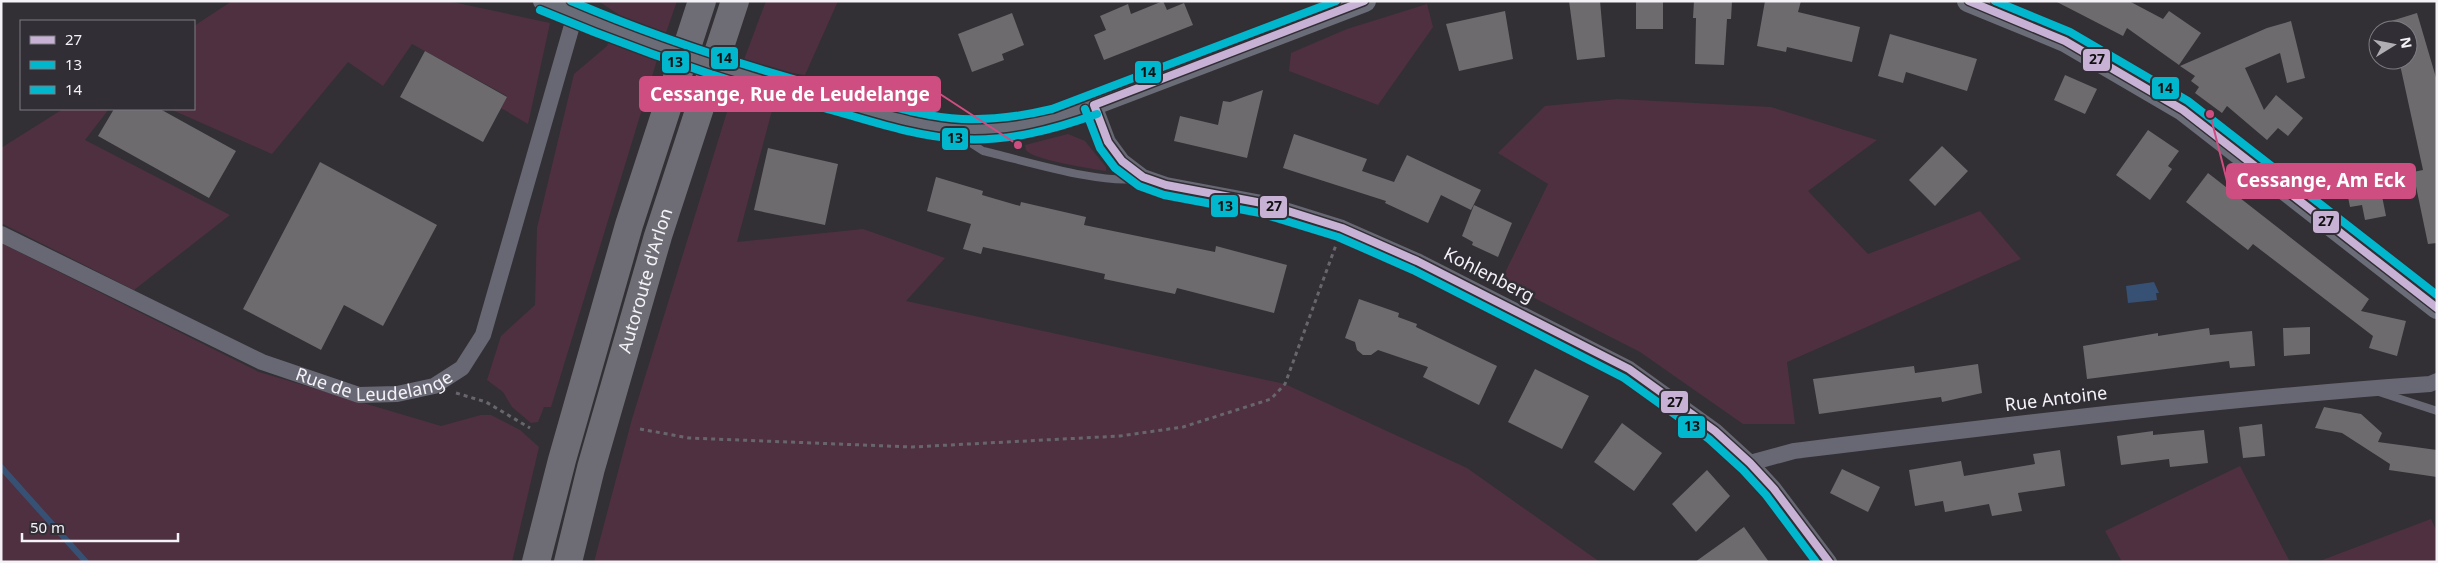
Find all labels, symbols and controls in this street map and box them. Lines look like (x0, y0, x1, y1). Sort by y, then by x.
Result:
legend (20, 20, 195, 110)
north arrow (2368, 20, 2418, 70)
text: 27 (65, 29, 82, 49)
text: N (2396, 35, 2417, 50)
line badge: 14 (710, 46, 739, 70)
text: 14 (716, 48, 732, 67)
line badge: 27 (2082, 48, 2111, 72)
text: 27 (2089, 49, 2105, 68)
line badge: 13 (661, 50, 690, 74)
text: 13 (667, 52, 683, 71)
text: 13 (65, 54, 82, 74)
line badge: 14 (1134, 60, 1162, 84)
text: 14 (1140, 62, 1156, 81)
line badge: 14 (2151, 76, 2180, 100)
callout: Cessange, Rue de Leudelange (640, 77, 940, 111)
text: 14 (2157, 78, 2173, 97)
text: 14 (65, 79, 83, 99)
text: Cessange, Rue de Leudelange (650, 81, 930, 107)
line badge: 13 (941, 127, 969, 151)
text: 13 (947, 128, 963, 147)
callout: Cessange, Am Eck (2227, 164, 2415, 198)
text: Cessange, Am Eck (2237, 167, 2406, 193)
line badge: 13 (1210, 194, 1239, 218)
line badge: 27 (1259, 195, 1288, 219)
text: 13 (1217, 196, 1233, 215)
text: 27 (1266, 196, 1282, 215)
street label: Autoroute d'Arlon (612, 205, 677, 356)
line badge: 27 (2312, 210, 2340, 234)
text: 27 (2318, 211, 2334, 230)
street label: Kohlenberg (1440, 241, 1539, 307)
street label: Rue de Leudelange (291, 359, 453, 381)
text: Rue de Leudelange (293, 361, 457, 406)
street label: Rue Antoine (2003, 380, 2109, 416)
line badge: 27 (1660, 390, 1689, 414)
text: 27 (1667, 392, 1683, 411)
line badge: 13 (1677, 415, 1706, 439)
text: 13 (1684, 416, 1700, 435)
scale bar (22, 510, 179, 542)
text: 50 m (30, 517, 65, 537)

